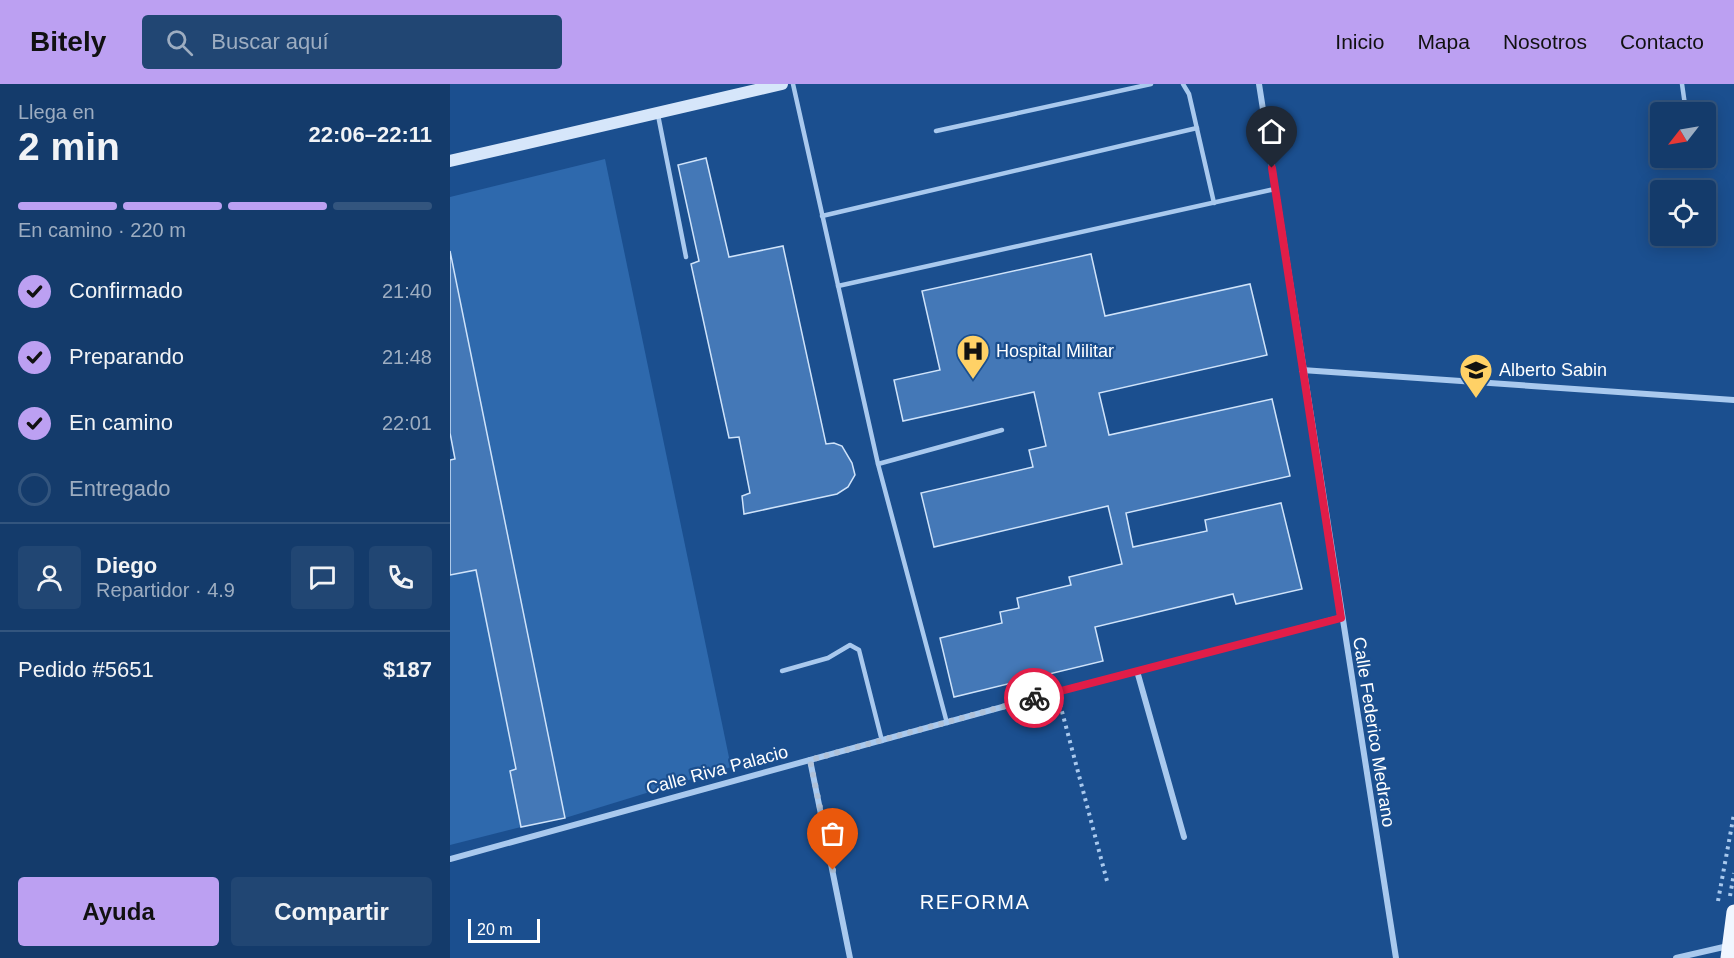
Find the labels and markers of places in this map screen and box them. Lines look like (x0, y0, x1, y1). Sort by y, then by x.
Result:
pin (1246, 106, 1297, 168)
hospital icon: Hospital Militar (955, 333, 991, 380)
place label: Hospital Militar (996, 341, 1114, 361)
school or university icon: Alberto Sabin (1458, 352, 1494, 399)
place label: Alberto Sabin (1499, 360, 1607, 380)
pin (807, 808, 858, 870)

